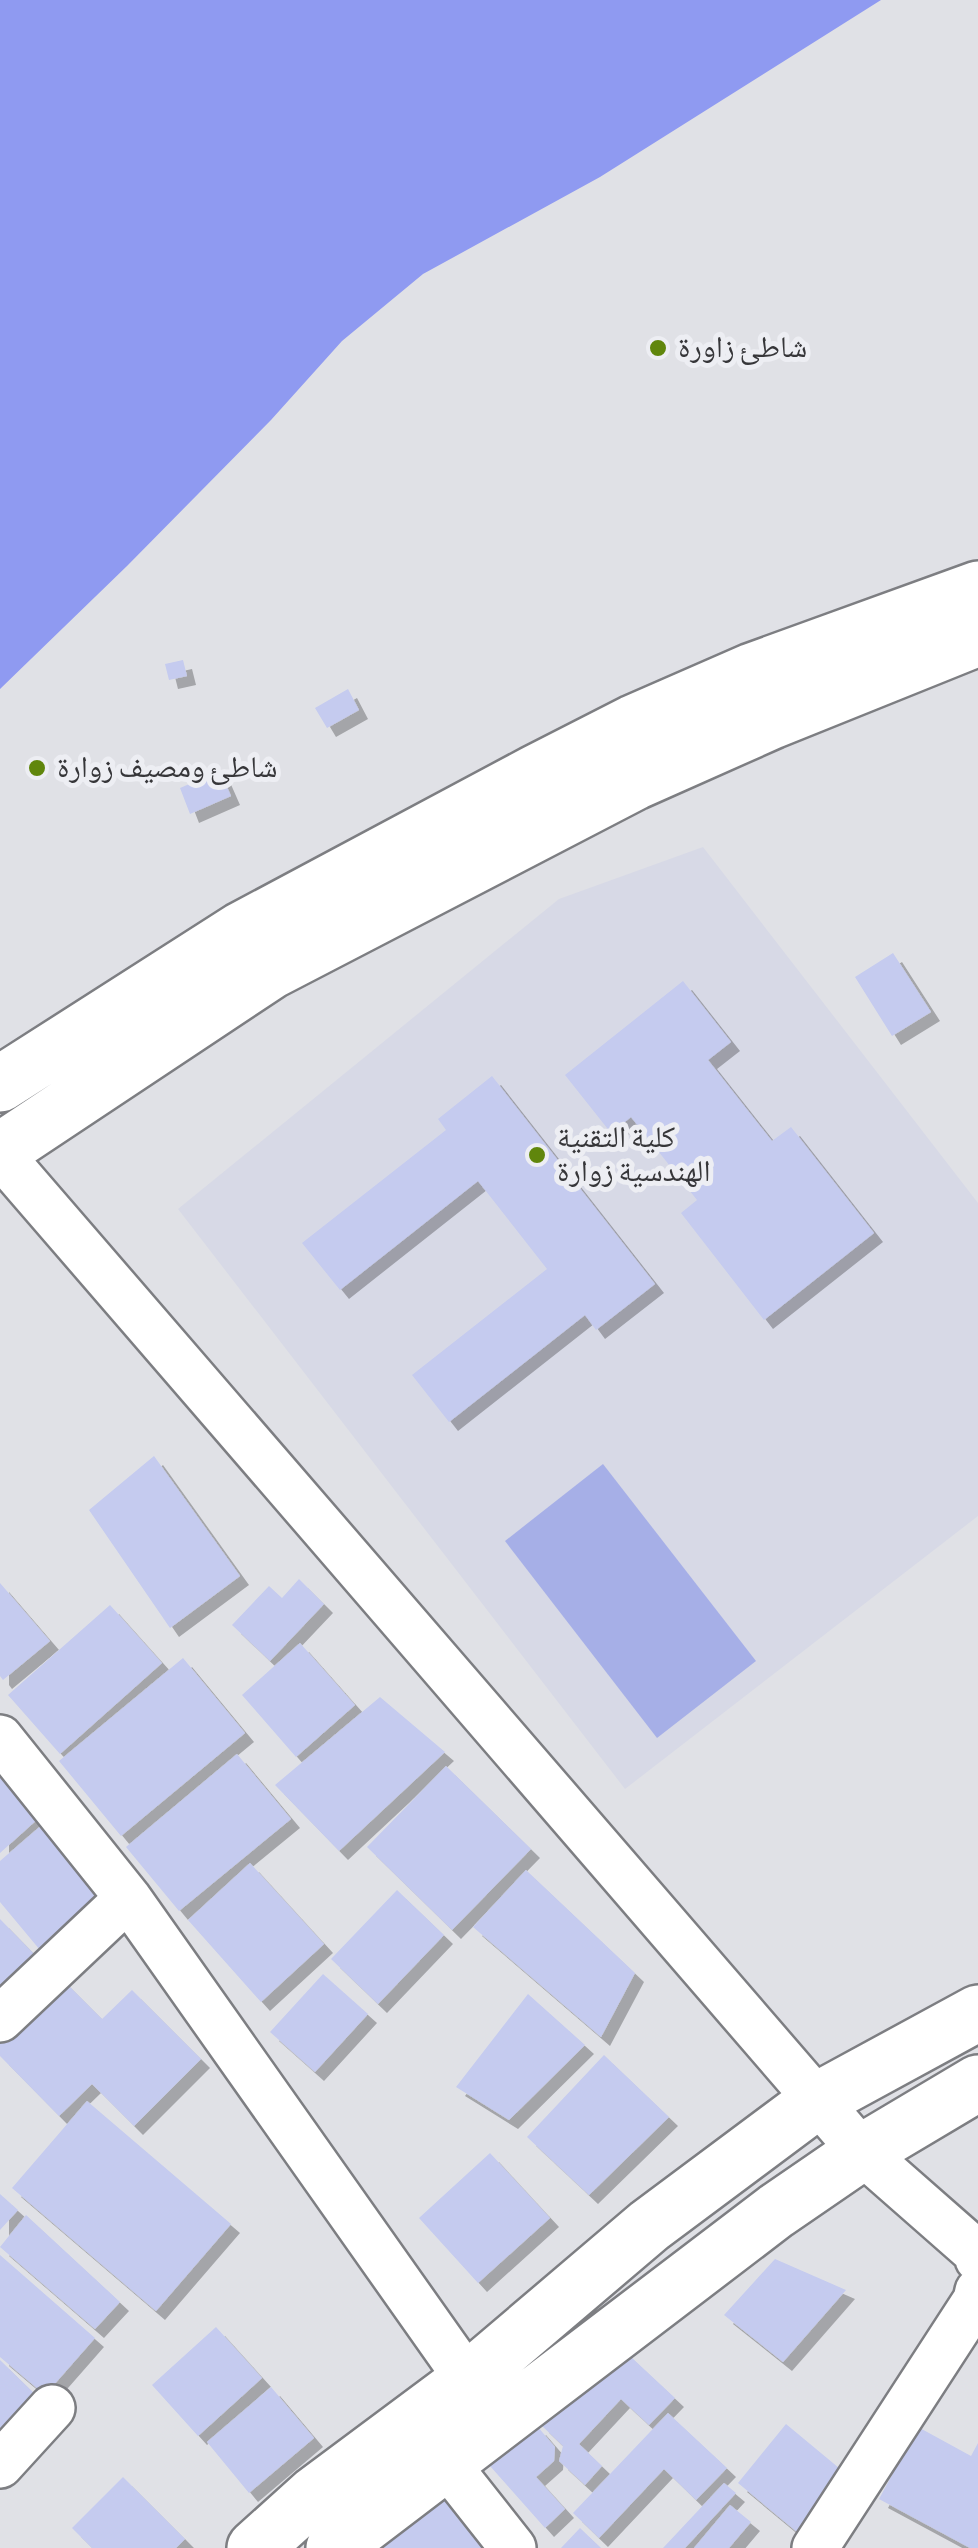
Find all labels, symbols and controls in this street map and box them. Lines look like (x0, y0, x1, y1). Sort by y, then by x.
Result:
place label: شاطئ زاورة (678, 333, 807, 365)
marker: شاطئ زاورة (647, 337, 669, 359)
place label: شاطئ ومصيف زوارة (57, 753, 278, 785)
marker: شاطئ ومصيف زوارة (26, 757, 48, 779)
place label: كلية التقنية الهندسية زوارة (557, 1123, 711, 1188)
marker: كلية التقنية الهندسية زوارة (526, 1144, 548, 1166)

